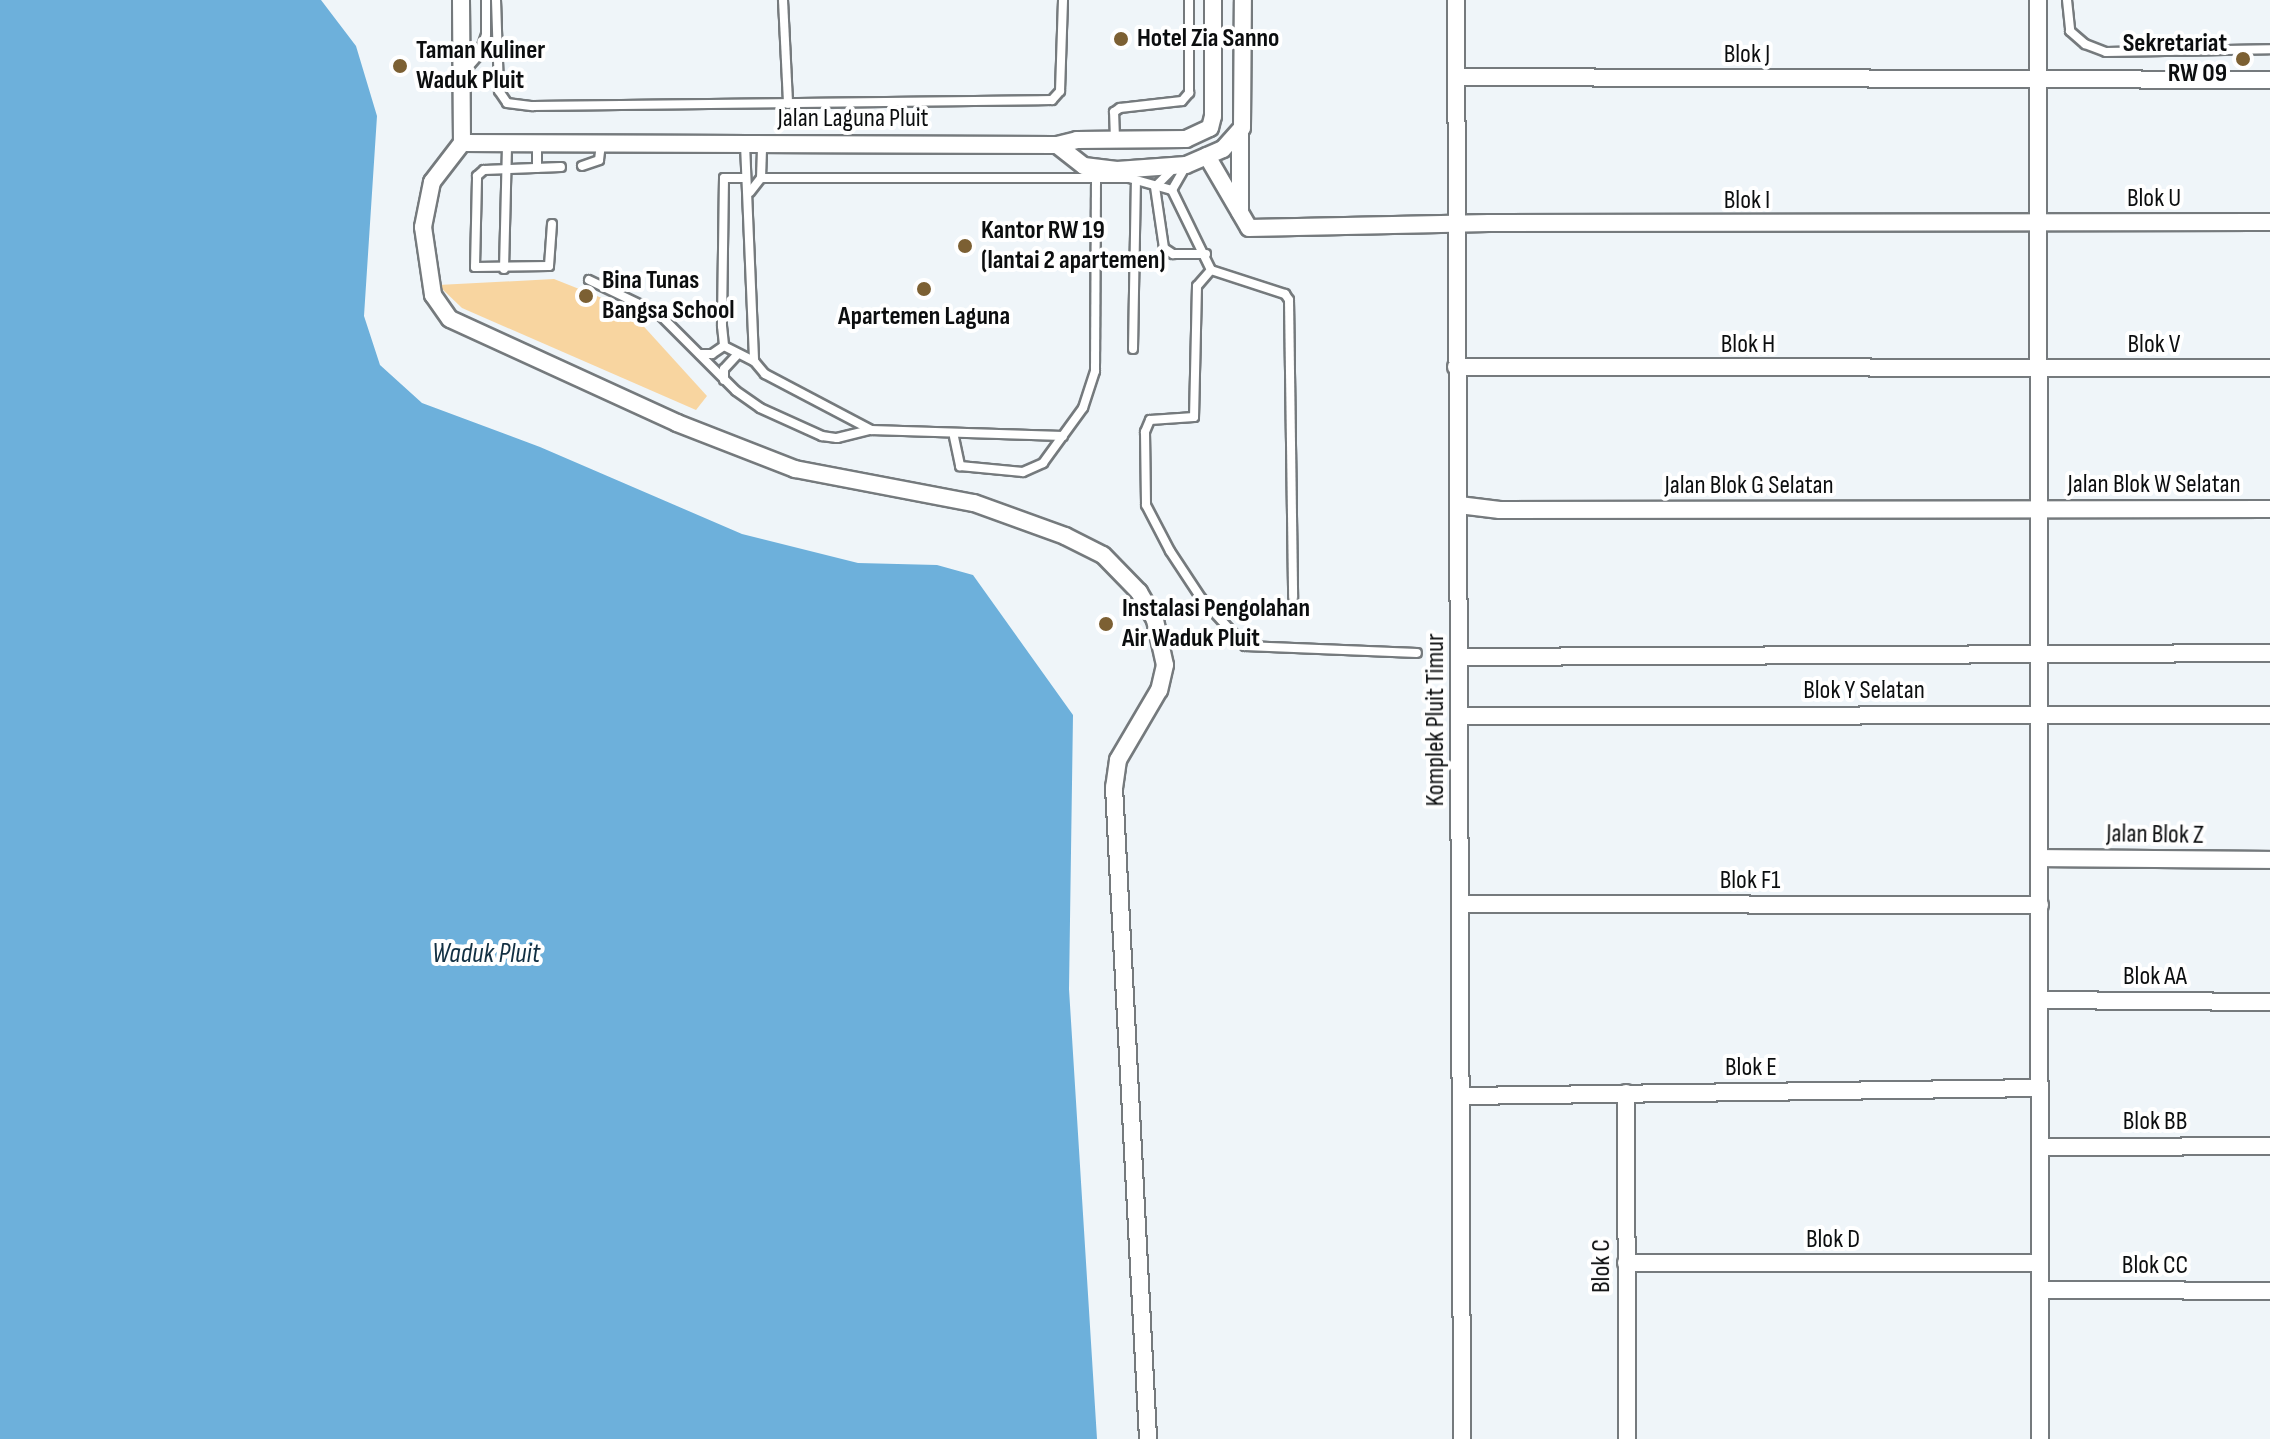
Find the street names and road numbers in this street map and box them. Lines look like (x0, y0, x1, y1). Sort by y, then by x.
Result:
street label: Blok J (1724, 39, 1770, 71)
street label: Jalan Laguna Pluit (777, 103, 929, 135)
street label: Blok U (2127, 183, 2181, 215)
street label: Blok I (1724, 185, 1770, 217)
street label: Blok H (1721, 329, 1775, 361)
street label: Blok V (2128, 329, 2180, 361)
street label: Jalan Blok W Selatan (2067, 469, 2241, 501)
street label: Jalan Blok G Selatan (1664, 470, 1834, 502)
street label: Komplek Pluit Timur (1420, 634, 1452, 806)
street label: Blok Y Selatan (1803, 675, 1925, 707)
street label: Jalan Blok Z (2106, 819, 2204, 851)
street label: Blok F1 (1720, 865, 1780, 897)
street label: Blok AA (2123, 961, 2187, 993)
street label: Blok E (1725, 1052, 1777, 1084)
street label: Blok BB (2123, 1106, 2187, 1138)
street label: Blok D (1806, 1224, 1860, 1256)
street label: Blok C (1586, 1239, 1618, 1293)
street label: Blok CC (2122, 1250, 2188, 1282)

